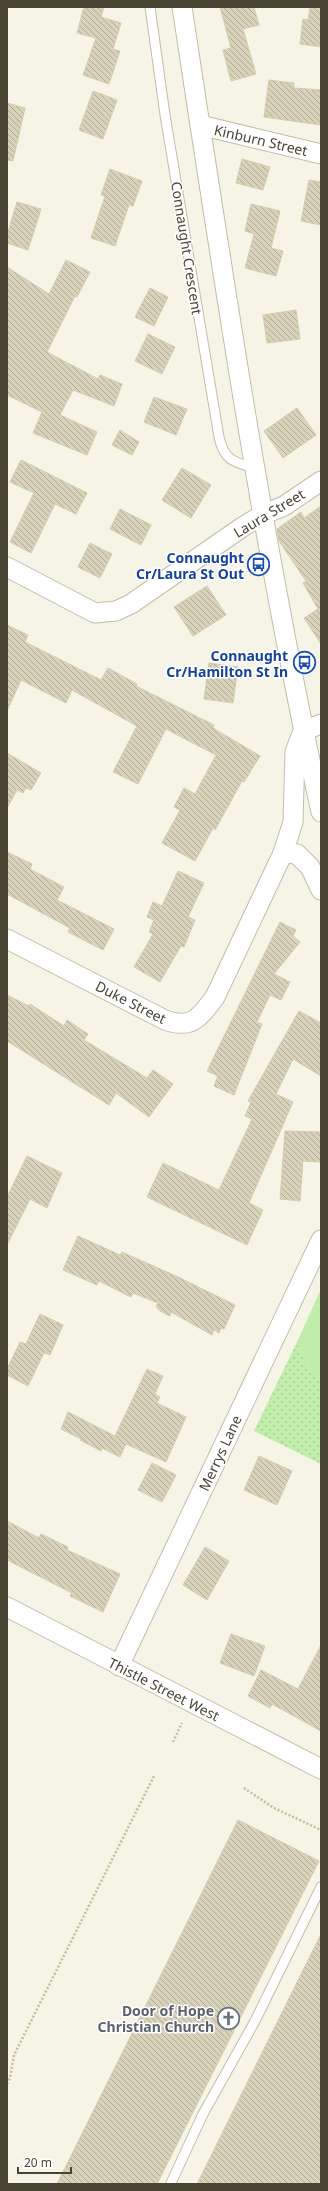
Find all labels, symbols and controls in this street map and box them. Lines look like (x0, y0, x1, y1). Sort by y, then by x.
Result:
street label: Kinburn Street (212, 120, 310, 160)
street label: Connaught Crescent (167, 180, 207, 316)
street label: Laura Street (230, 484, 308, 542)
place label: Connaught Cr/Laura St Out (136, 548, 244, 583)
bus stop icon: Connaught Cr/Laura St Out (246, 552, 272, 578)
place label: Connaught Cr/Hamilton St In (166, 646, 288, 681)
bus stop icon: Connaught Cr/Hamilton St In (291, 650, 317, 676)
street label: Duke Street (92, 976, 170, 1028)
street label: Merrys Lane (194, 1412, 246, 1494)
street label: Thistle Street West (105, 1653, 223, 1725)
place label: Door of Hope Christian Church (98, 2001, 214, 2036)
church icon: Door of Hope Christian Church (216, 2005, 242, 2031)
scale bar (18, 2149, 71, 2175)
text: 20 m (24, 2154, 52, 2171)

